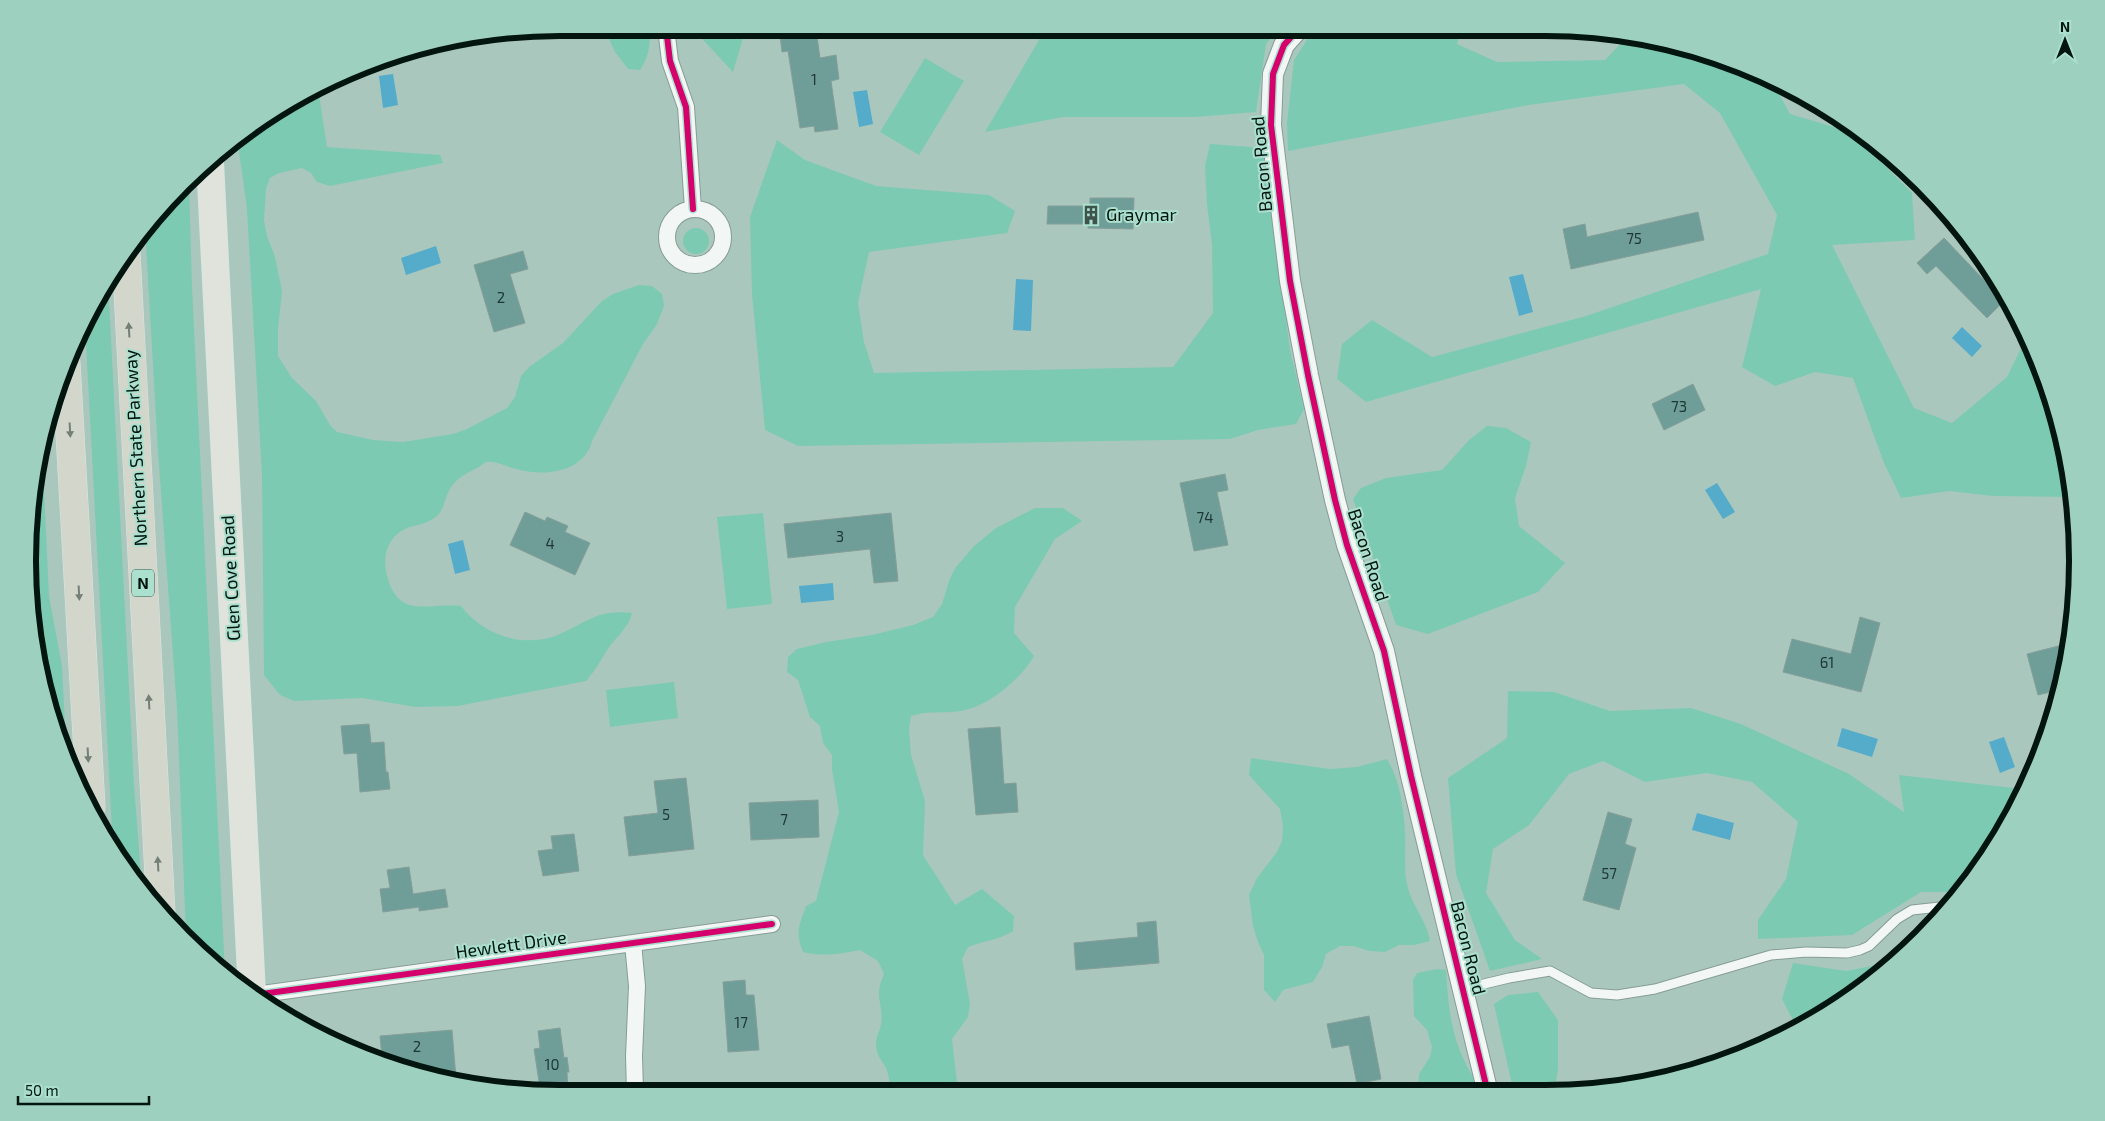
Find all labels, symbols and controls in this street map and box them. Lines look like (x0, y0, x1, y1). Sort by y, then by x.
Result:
north arrow (2040, 15, 2090, 65)
text: N (2060, 18, 2070, 35)
house number: 1 (811, 70, 817, 88)
street label: Bacon Road (1246, 115, 1276, 213)
place label: Graymar (1106, 203, 1177, 225)
building icon: Graymar (1080, 204, 1102, 226)
house number: 75 (1626, 229, 1642, 247)
house number: 2 (497, 288, 505, 306)
one-way arrow (125, 322, 133, 338)
street label: Northern State Parkway (119, 349, 151, 547)
house number: 73 (1671, 397, 1687, 415)
one-way arrow (66, 423, 74, 439)
street label: Bacon Road (1344, 506, 1394, 604)
house number: 74 (1197, 508, 1213, 526)
street label: Glen Cove Road (216, 515, 244, 641)
house number: 3 (836, 527, 844, 545)
house number: 4 (545, 534, 555, 552)
road number: N (132, 570, 154, 596)
one-way arrow (75, 585, 83, 601)
house number: 61 (1820, 653, 1834, 671)
one-way arrow (145, 694, 153, 710)
one-way arrow (84, 747, 92, 763)
house number: 5 (662, 805, 670, 823)
house number: 7 (780, 810, 788, 828)
one-way arrow (153, 856, 161, 872)
house number: 57 (1601, 864, 1617, 882)
street label: Bacon Road (1447, 899, 1491, 997)
street label: Hewlett Drive (454, 925, 568, 963)
house number: 17 (734, 1013, 748, 1031)
house number: 2 (413, 1037, 421, 1055)
house number: 10 (544, 1055, 560, 1073)
scale bar (18, 1074, 149, 1106)
text: 50 m (25, 1081, 59, 1099)

